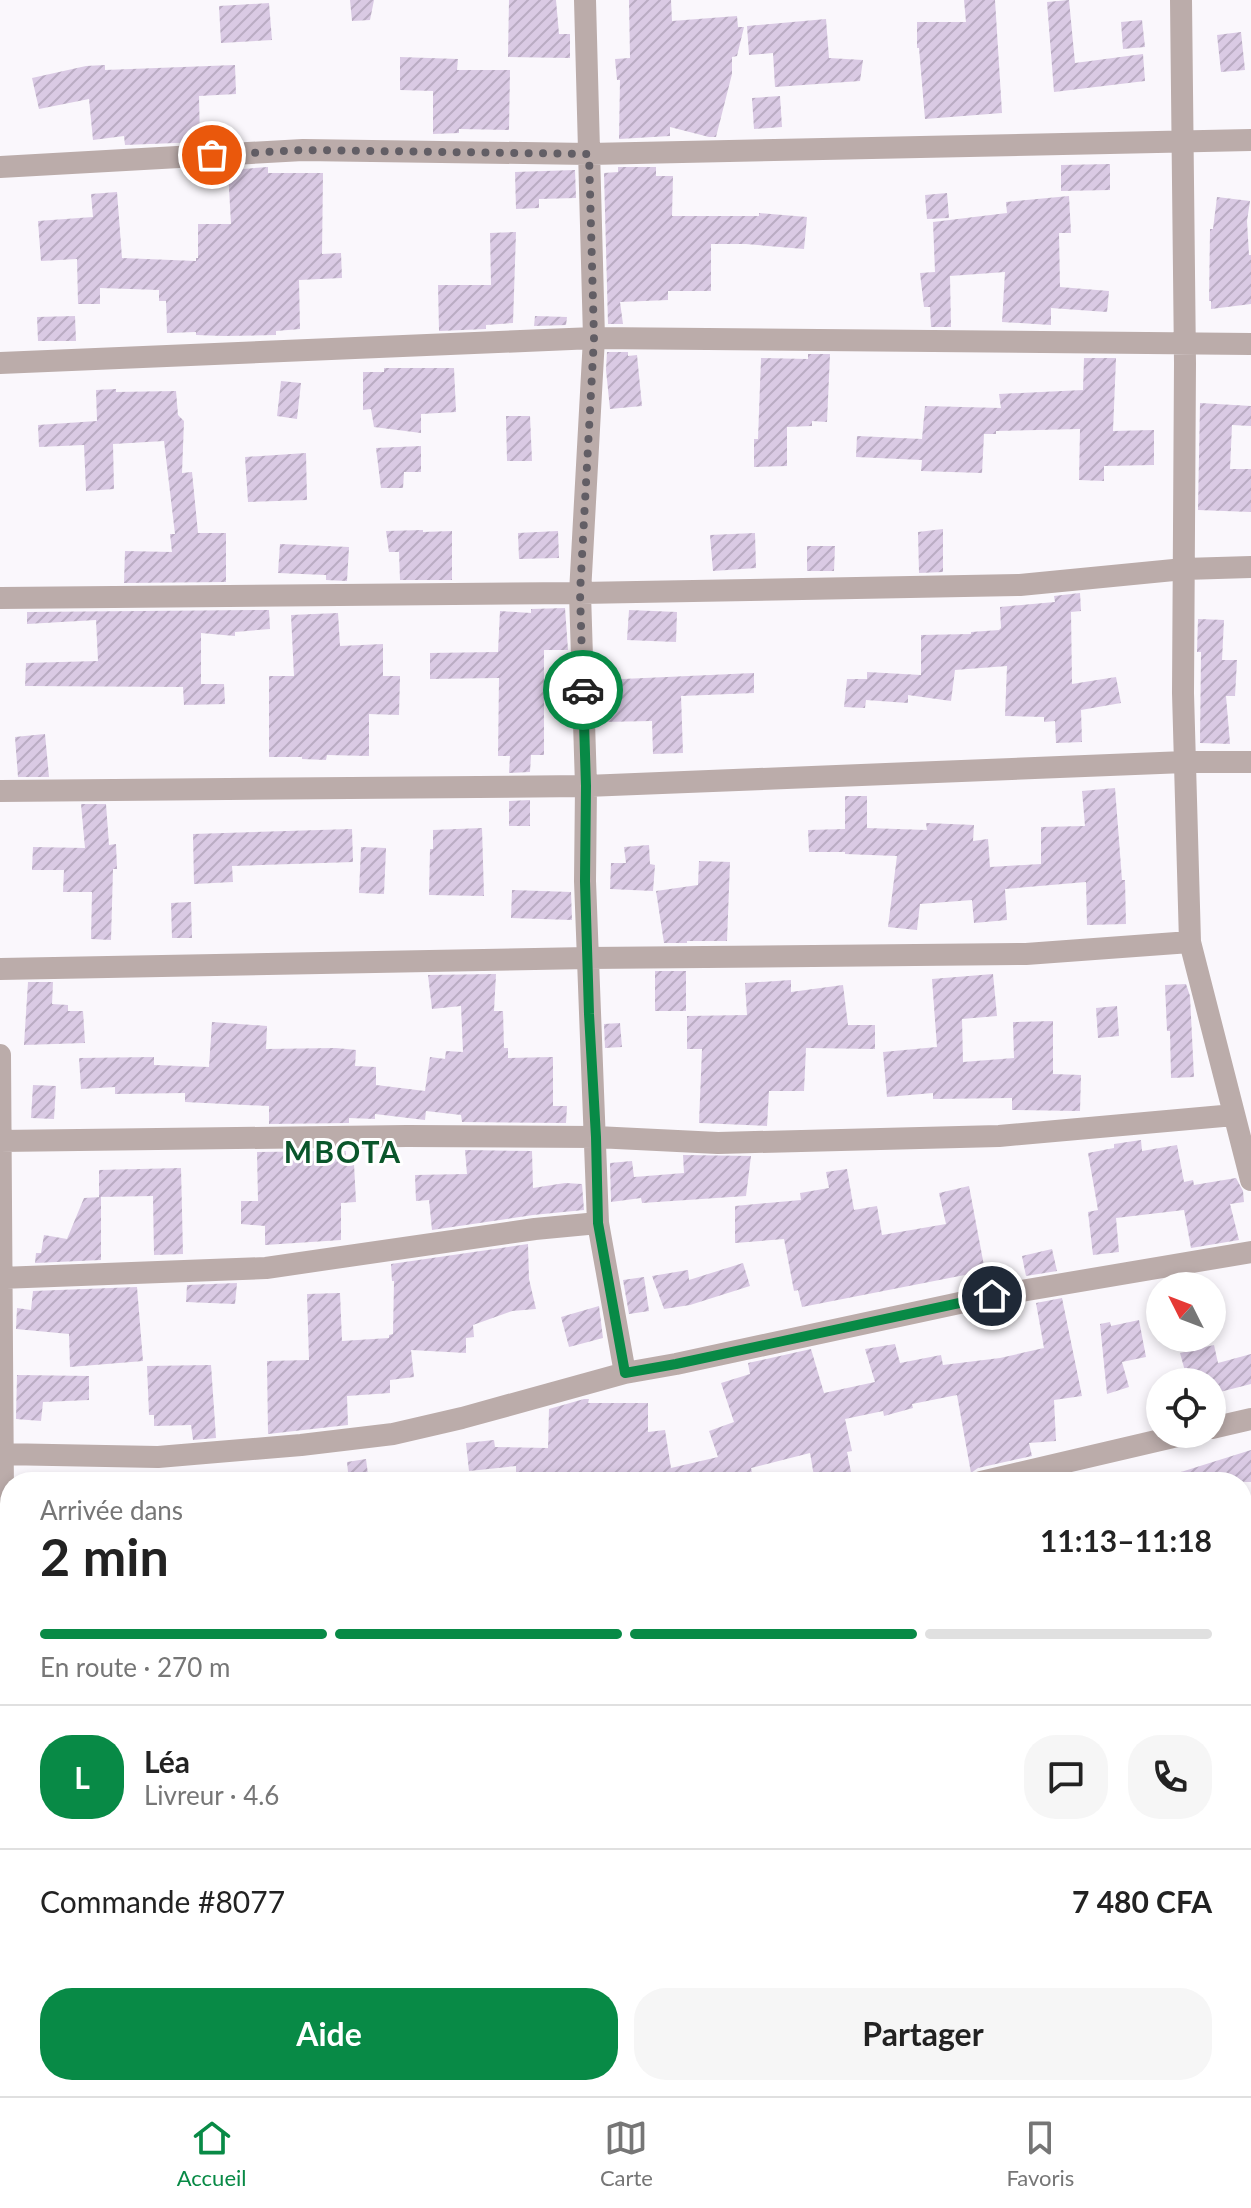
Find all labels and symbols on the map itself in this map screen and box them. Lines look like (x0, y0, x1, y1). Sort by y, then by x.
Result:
pin (178, 121, 246, 189)
courier (543, 650, 623, 730)
district label: MBOTA (284, 1133, 402, 1169)
pin (958, 1262, 1026, 1330)
north arrow (1146, 1272, 1226, 1352)

